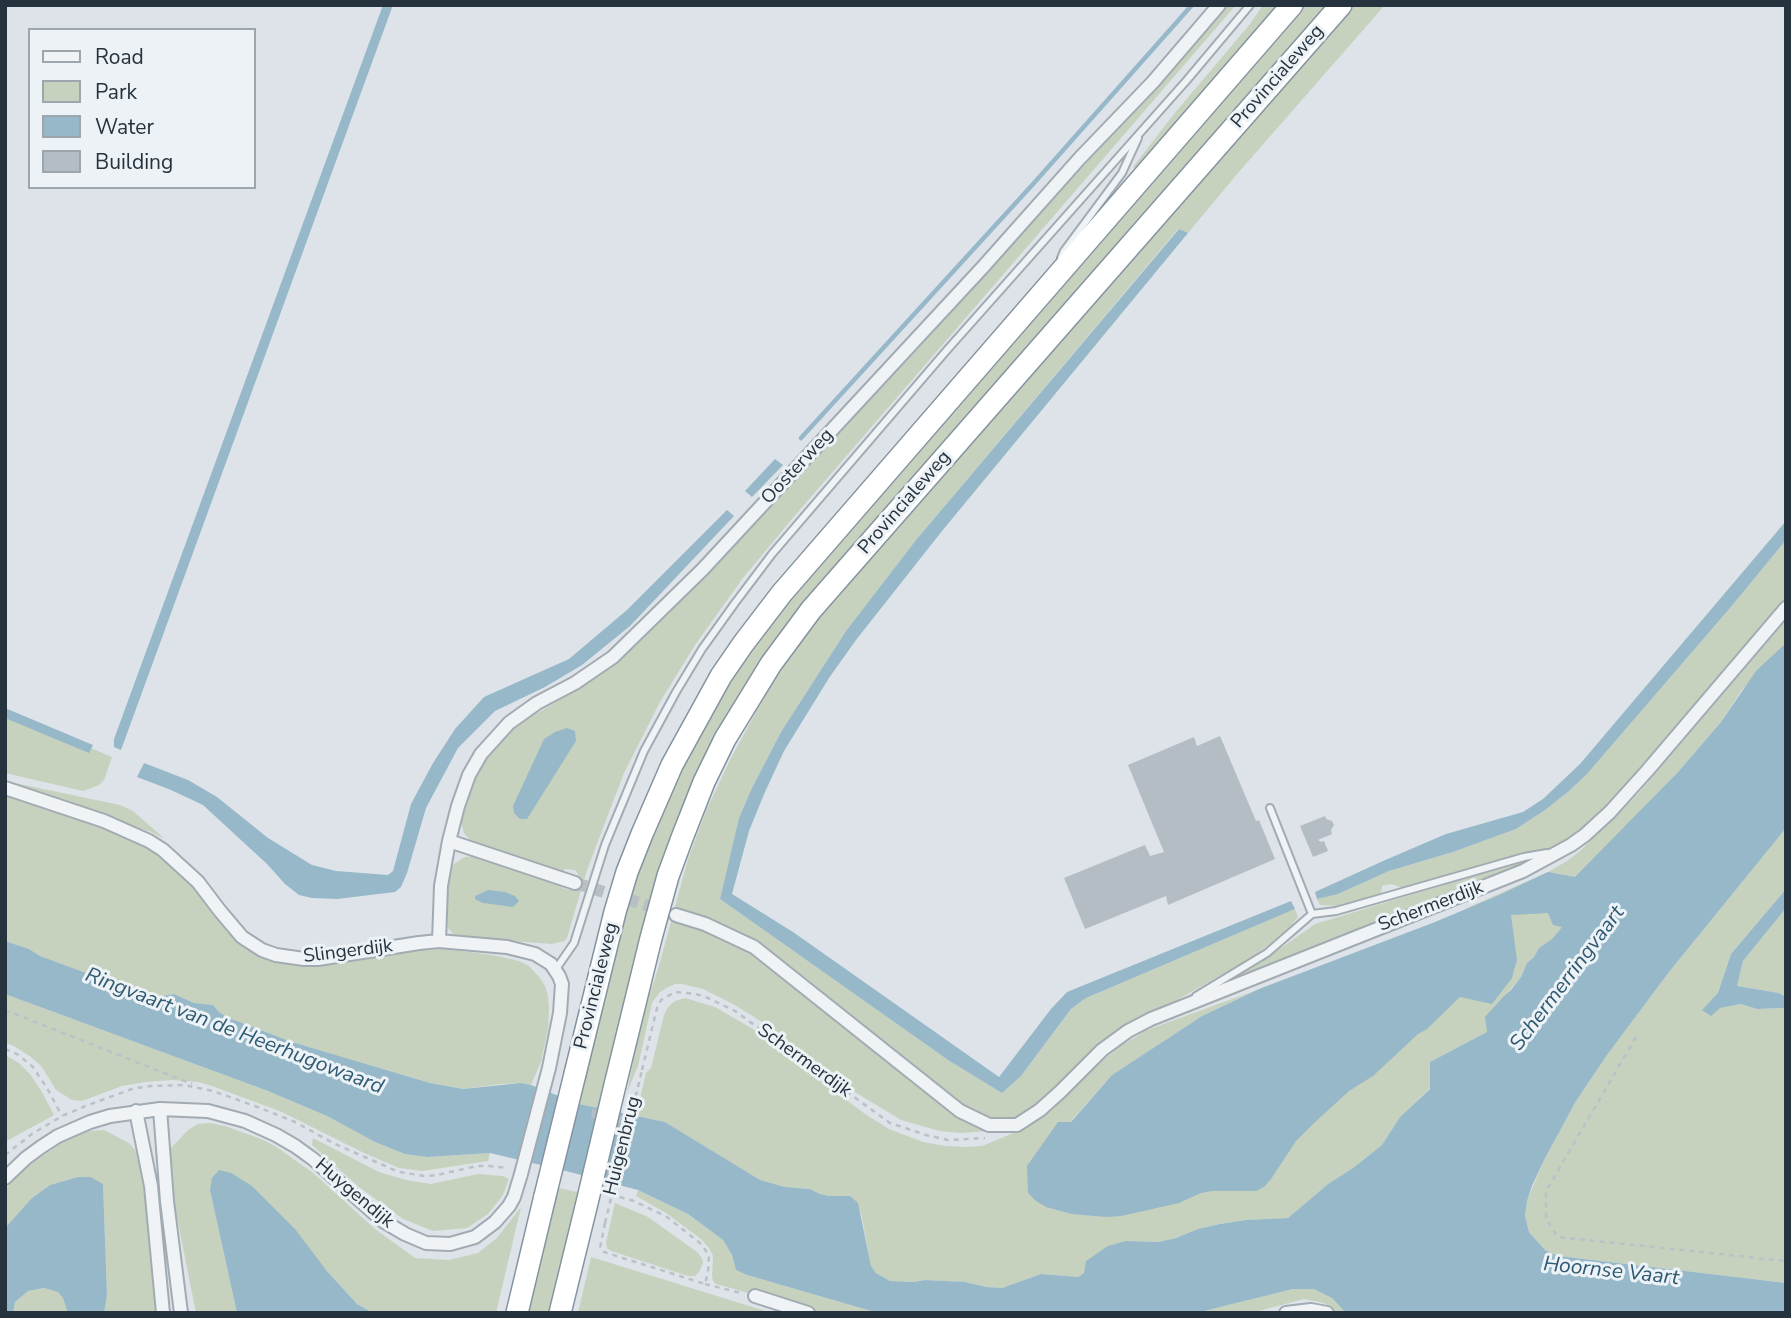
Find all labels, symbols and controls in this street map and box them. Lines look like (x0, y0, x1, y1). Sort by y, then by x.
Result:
street label: Provincialeweg (1227, 21, 1329, 133)
legend (28, 28, 256, 189)
text: Road (95, 43, 144, 71)
text: Park (95, 78, 137, 106)
text: Water (95, 113, 154, 141)
text: Building (95, 148, 173, 176)
street label: Oosterweg (757, 424, 839, 510)
street label: Provincialeweg (854, 447, 956, 559)
street label: Schermerdijk (1375, 877, 1487, 937)
water label: Schermerringvaart (1505, 902, 1631, 1056)
street label: Provincialeweg (570, 920, 624, 1052)
street label: Slingerdijk (302, 935, 394, 969)
water label: Ringvaart van de Heerhugowaard (81, 963, 387, 1101)
street label: Schermerdijk (753, 1019, 855, 1103)
street label: Huigenbrug (600, 1094, 646, 1198)
street label: Huygendijk (310, 1154, 398, 1234)
water label: Hoornse Vaart (1542, 1252, 1680, 1292)

